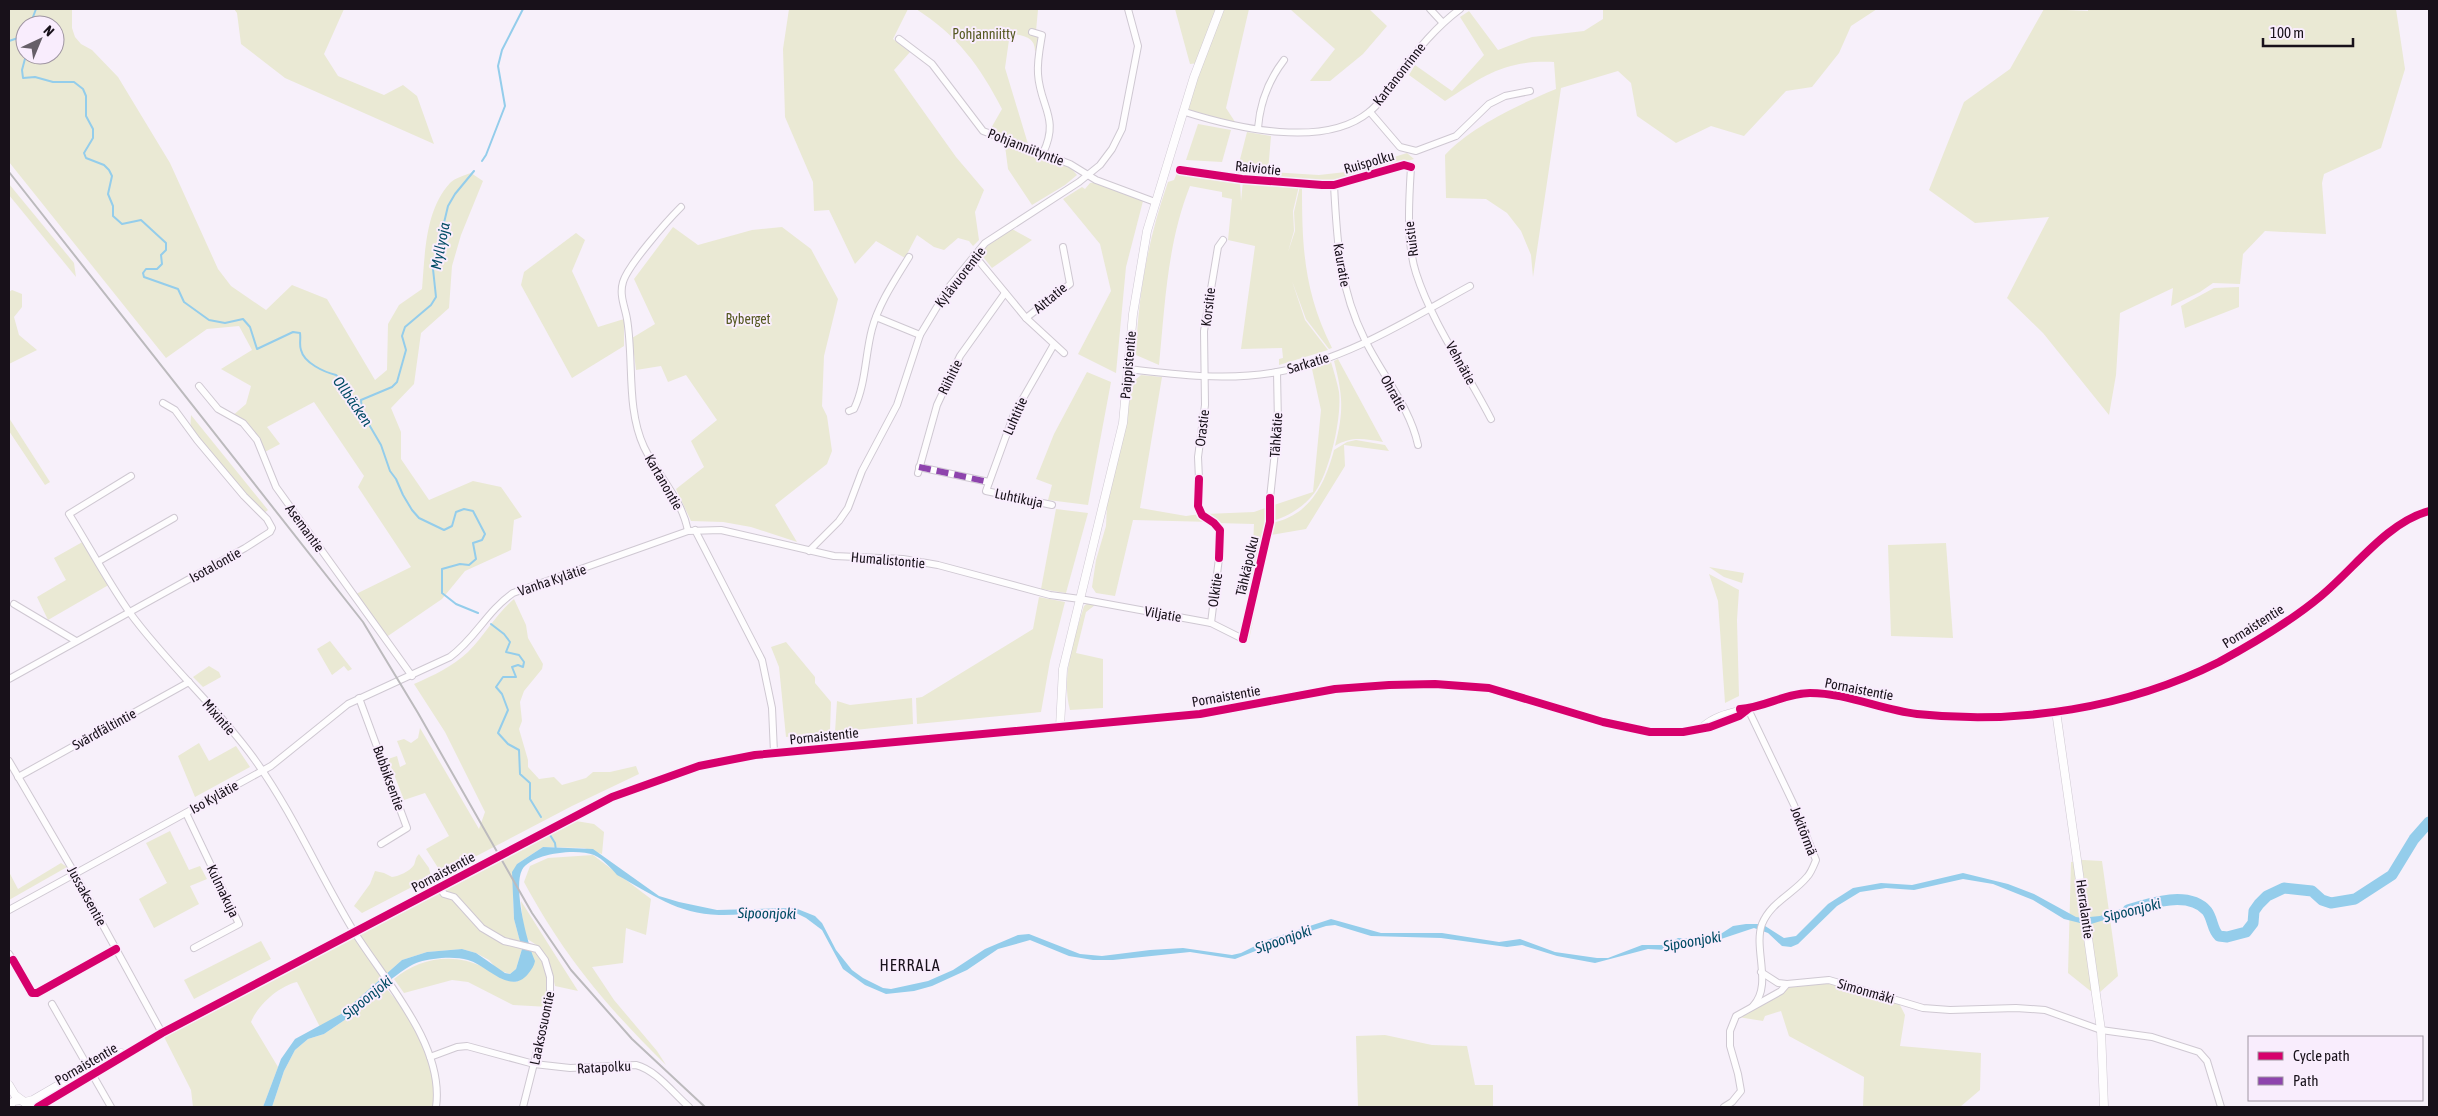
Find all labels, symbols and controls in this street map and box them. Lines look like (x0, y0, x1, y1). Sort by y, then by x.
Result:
north arrow (15, 15, 65, 65)
scale bar (2263, 15, 2353, 47)
text: N (41, 22, 58, 39)
text: 100 m (2270, 24, 2304, 41)
park label: Pohjanniitty (952, 26, 1016, 42)
street label: Kartanonrinne (1370, 39, 1428, 109)
street label: Pohjanniityntie (986, 125, 1066, 169)
street label: Ruispolku (1342, 147, 1396, 177)
street label: Raiviotie (1234, 158, 1282, 178)
street label: Ruistie (1401, 220, 1421, 258)
water label: Myllyoja (427, 221, 453, 271)
street label: Kauratie (1330, 242, 1354, 288)
street label: Kylävuorentie (931, 244, 989, 310)
street label: Aittatie (1030, 280, 1070, 316)
street label: Korsitie (1198, 287, 1218, 327)
park label: Byberget (725, 311, 771, 327)
street label: Paippistentie (1117, 330, 1139, 400)
street label: Vehnätie (1443, 339, 1479, 387)
street label: Sarkatie (1285, 349, 1331, 377)
street label: Riihitie (935, 357, 965, 397)
street label: Ohratie (1377, 372, 1411, 414)
water label: Ollbäcken (330, 373, 376, 429)
street label: Luhtitie (1000, 395, 1030, 437)
street label: Orastie (1192, 409, 1212, 447)
street label: Tähkätie (1266, 412, 1286, 458)
street label: Kartanontie (642, 451, 686, 513)
street label: Luhtikuja (993, 485, 1045, 511)
street label: Asemantie (282, 501, 328, 555)
street label: Tähkäpolku (1232, 534, 1262, 598)
street label: Isotalontie (187, 544, 243, 586)
street label: Humalistontie (850, 549, 926, 571)
street label: Vanha Kylätie (516, 561, 588, 599)
street label: Olkitie (1205, 572, 1225, 608)
street label: Pornaistentie (2219, 601, 2287, 651)
street label: Viljatie (1143, 603, 1183, 625)
street label: Pornaistentie (1823, 675, 1895, 703)
street label: Pornaistentie (1190, 682, 1262, 710)
street label: Mixintie (199, 696, 239, 738)
street label: Svärdfältintie (69, 705, 139, 753)
street label: Pornaistentie (789, 724, 859, 748)
street label: Bubbiksentie (370, 743, 408, 813)
street label: Iso Kylätie (187, 777, 241, 817)
street label: Jokitörmä (1787, 804, 1821, 858)
street label: Pornaistentie (409, 849, 477, 895)
street label: Kulmakuja (203, 862, 243, 920)
street label: Jussaksentie (64, 863, 110, 929)
street label: Herralantie (2073, 878, 2097, 940)
water label: Sipoonjoki (2101, 895, 2163, 926)
water label: Sipoonjoki (737, 904, 797, 922)
water label: Sipoonjoki (1252, 921, 1314, 957)
water label: Sipoonjoki (1661, 927, 1723, 955)
district label: HERRALA (880, 956, 940, 974)
water label: Sipoonjoki (338, 972, 395, 1023)
street label: Simonmäki (1836, 975, 1896, 1007)
street label: Laaksosuontie (526, 990, 558, 1066)
legend (2248, 1036, 2423, 1101)
street label: Pornaistentie (52, 1040, 120, 1088)
text: Cycle path (2293, 1047, 2350, 1064)
street label: Ratapolku (577, 1058, 631, 1076)
text: Path (2293, 1072, 2319, 1089)

